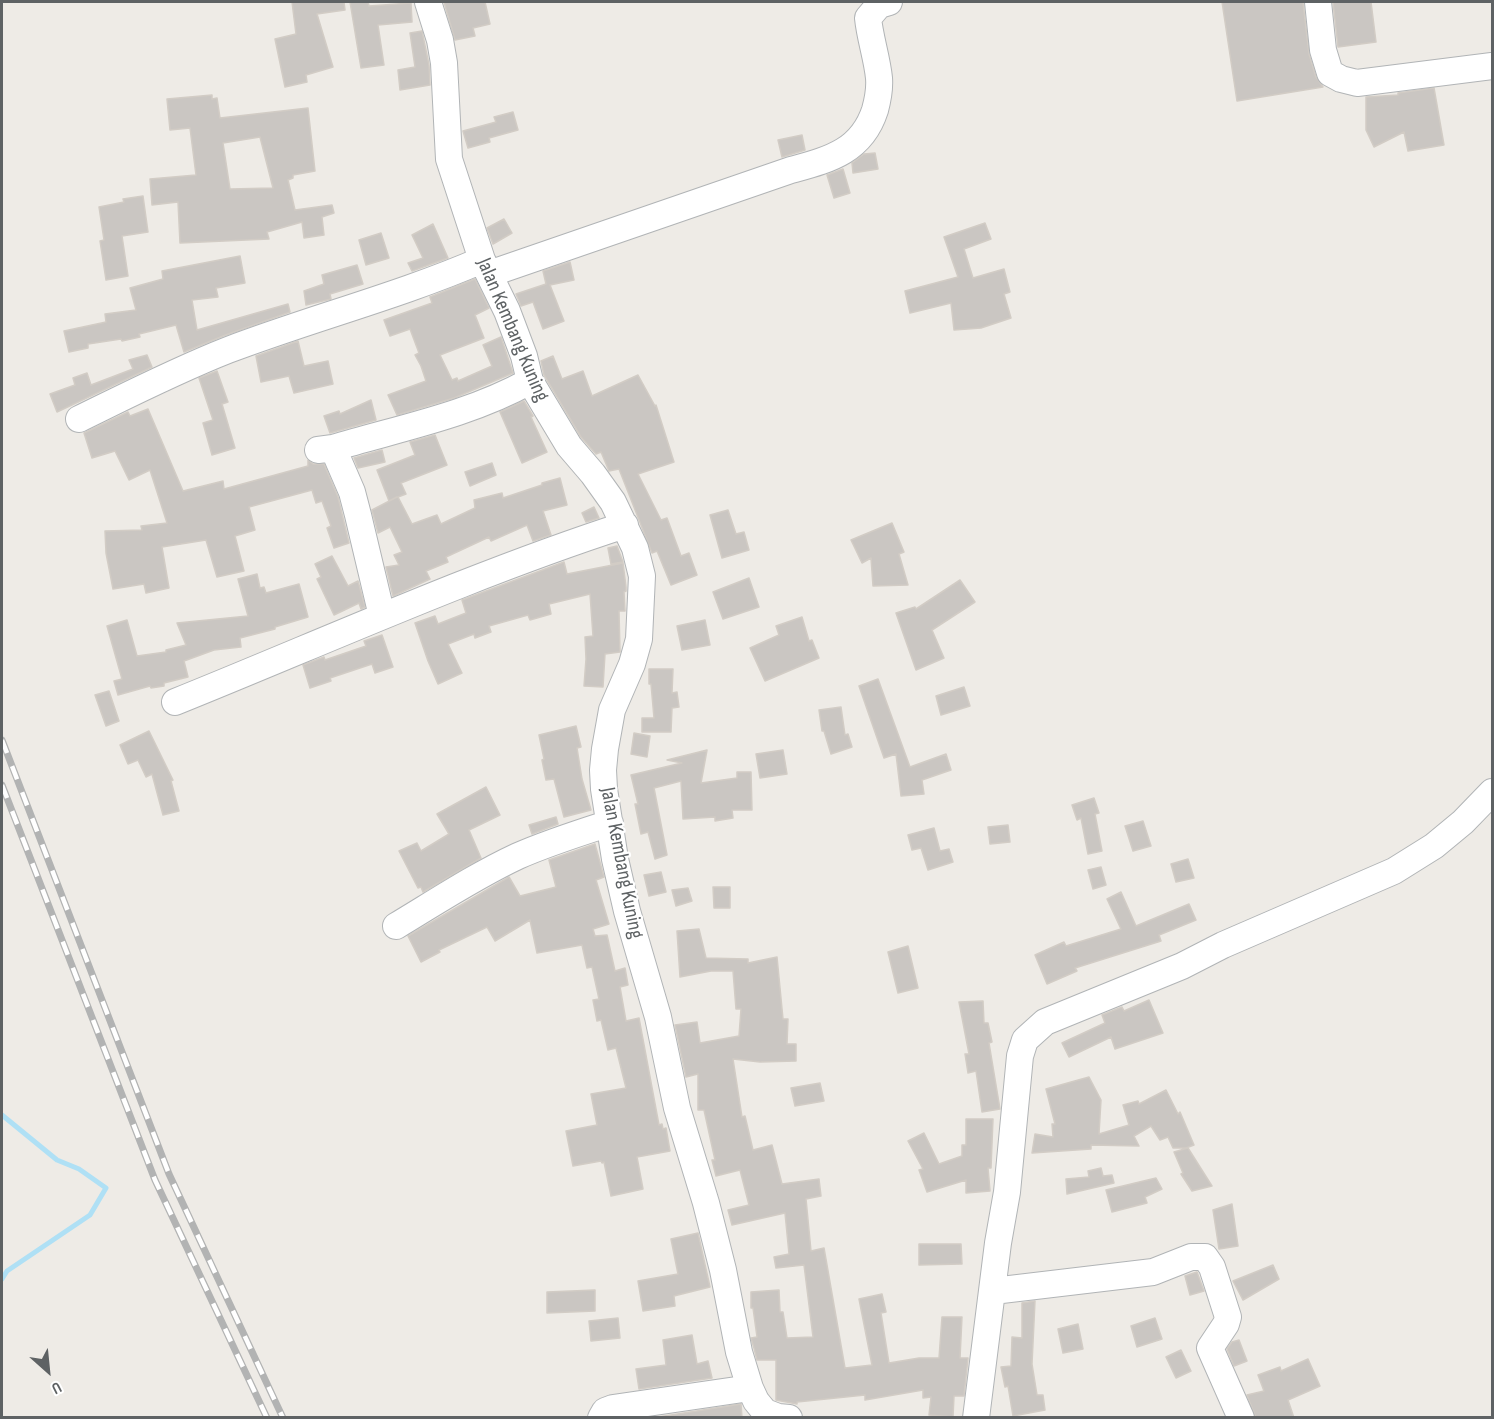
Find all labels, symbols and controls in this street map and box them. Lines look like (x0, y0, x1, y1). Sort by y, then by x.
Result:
street label: Jalan Kembang Kuning (470, 254, 554, 406)
street label: Jalan Kembang Kuning (594, 785, 648, 941)
north arrow (18, 1341, 78, 1401)
text: U (48, 1377, 64, 1398)

